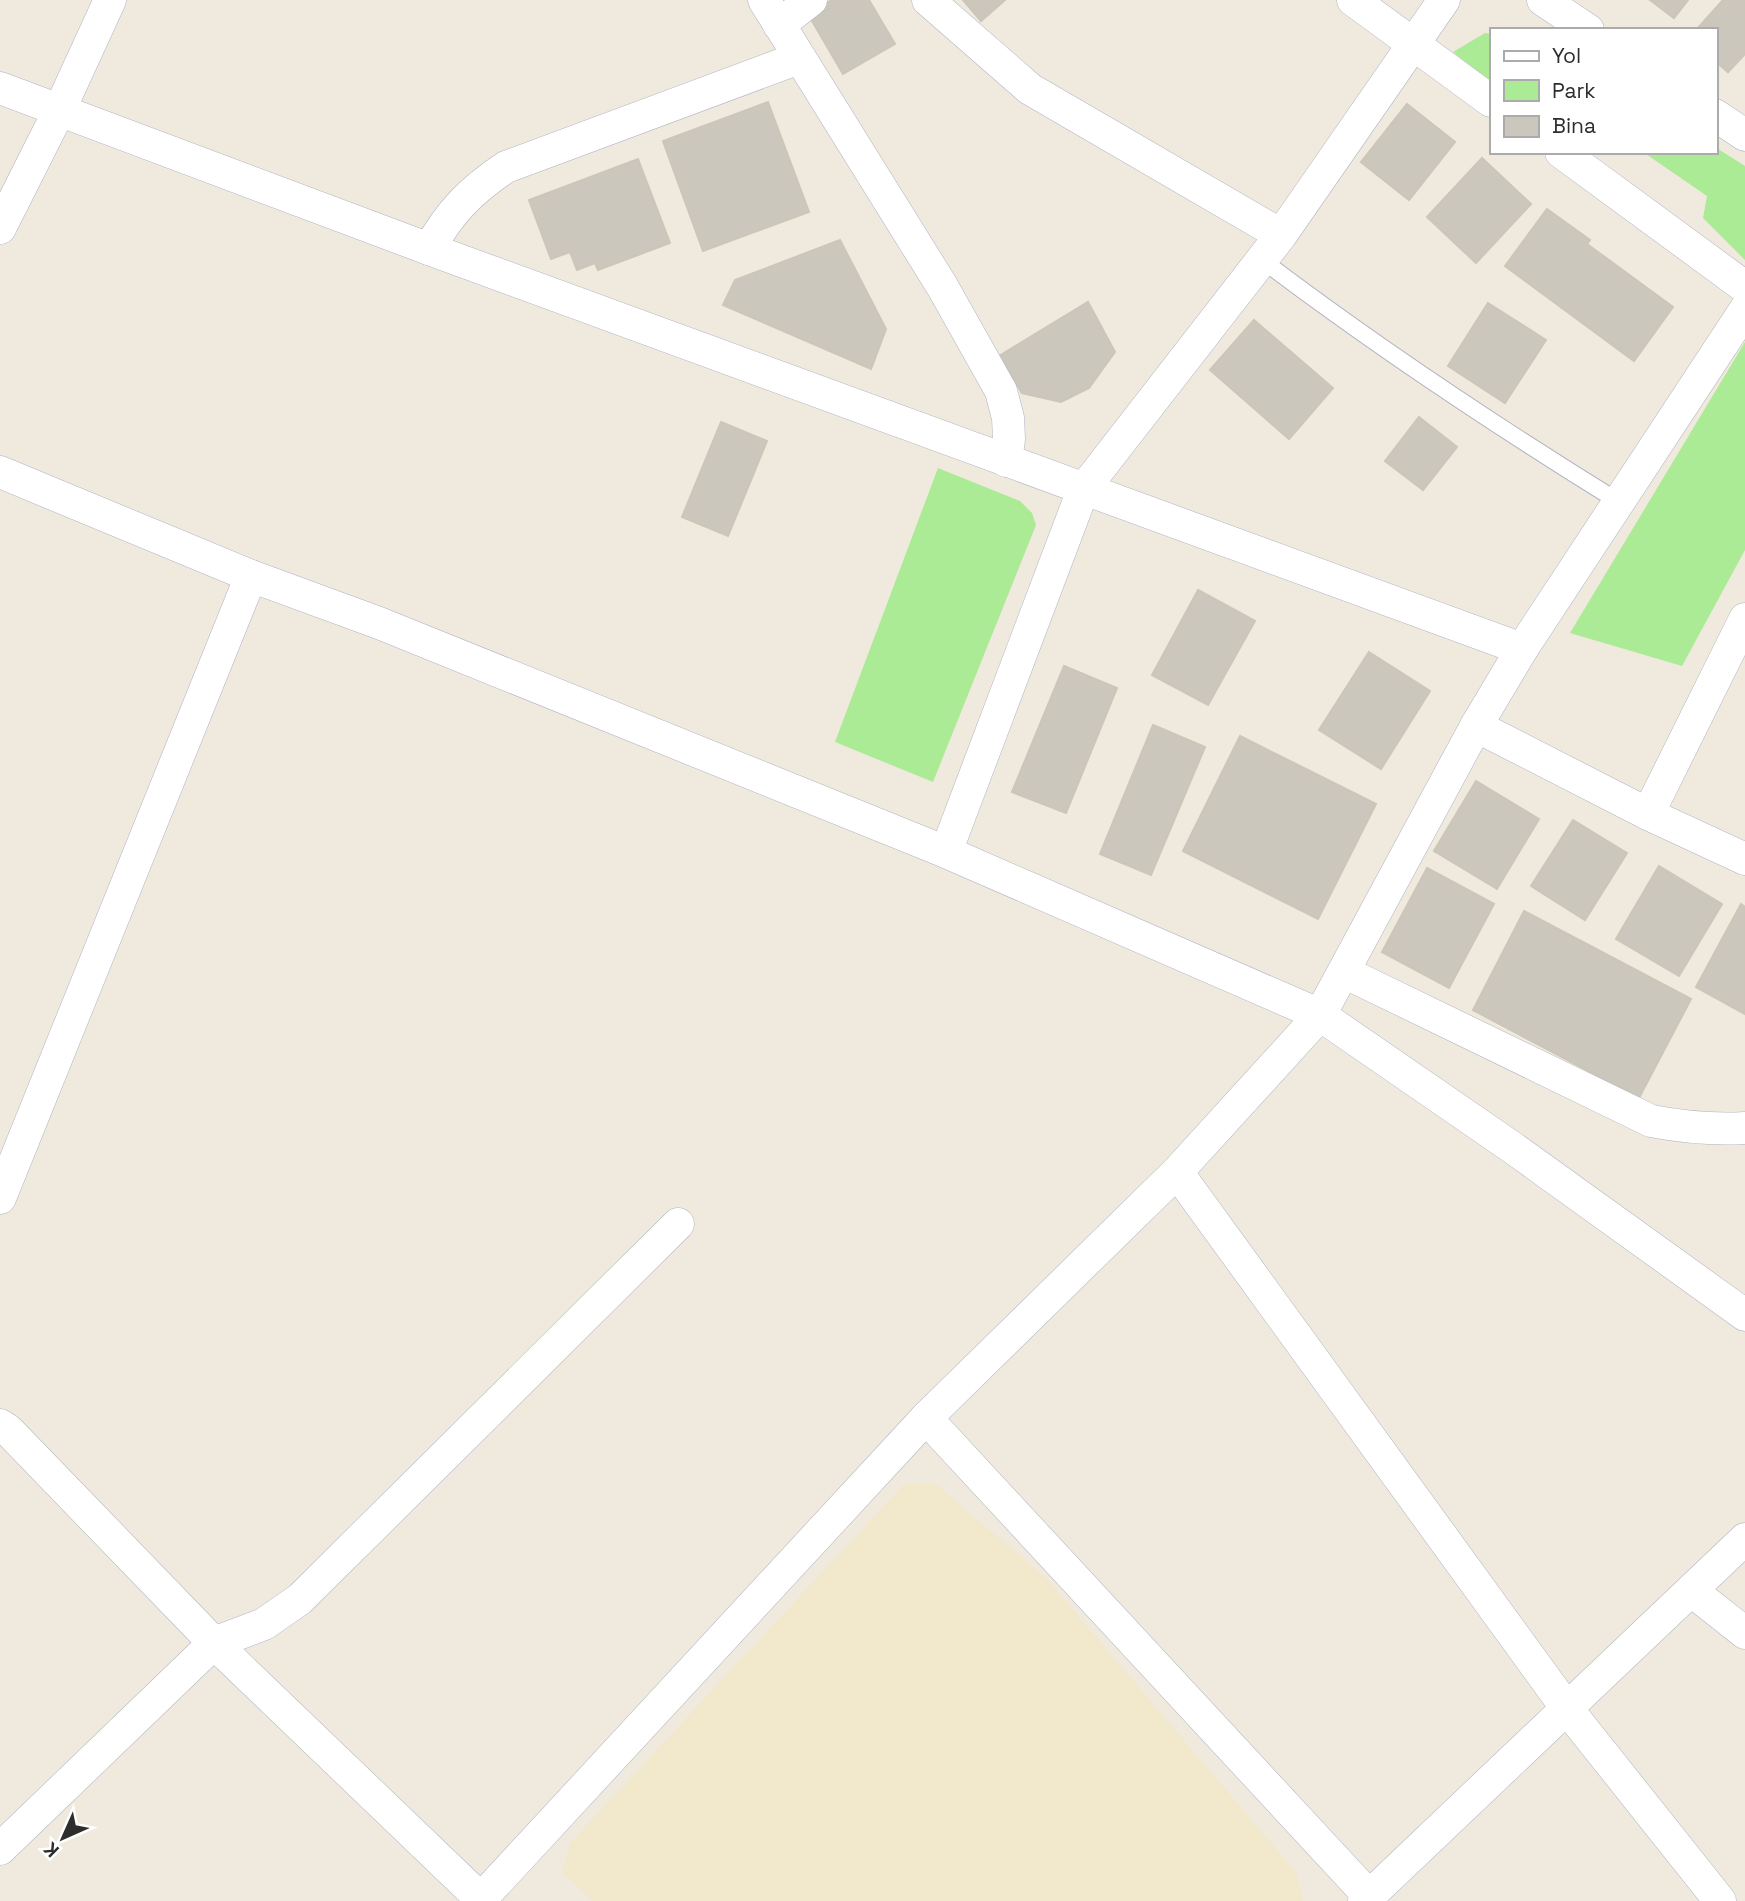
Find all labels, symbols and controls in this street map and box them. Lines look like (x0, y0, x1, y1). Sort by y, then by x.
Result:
legend (1490, 28, 1717, 154)
text: Yol (1552, 42, 1581, 69)
text: Park (1552, 77, 1596, 104)
text: Bina (1552, 112, 1596, 139)
north arrow (28, 1803, 98, 1873)
text: K (38, 1837, 64, 1863)

